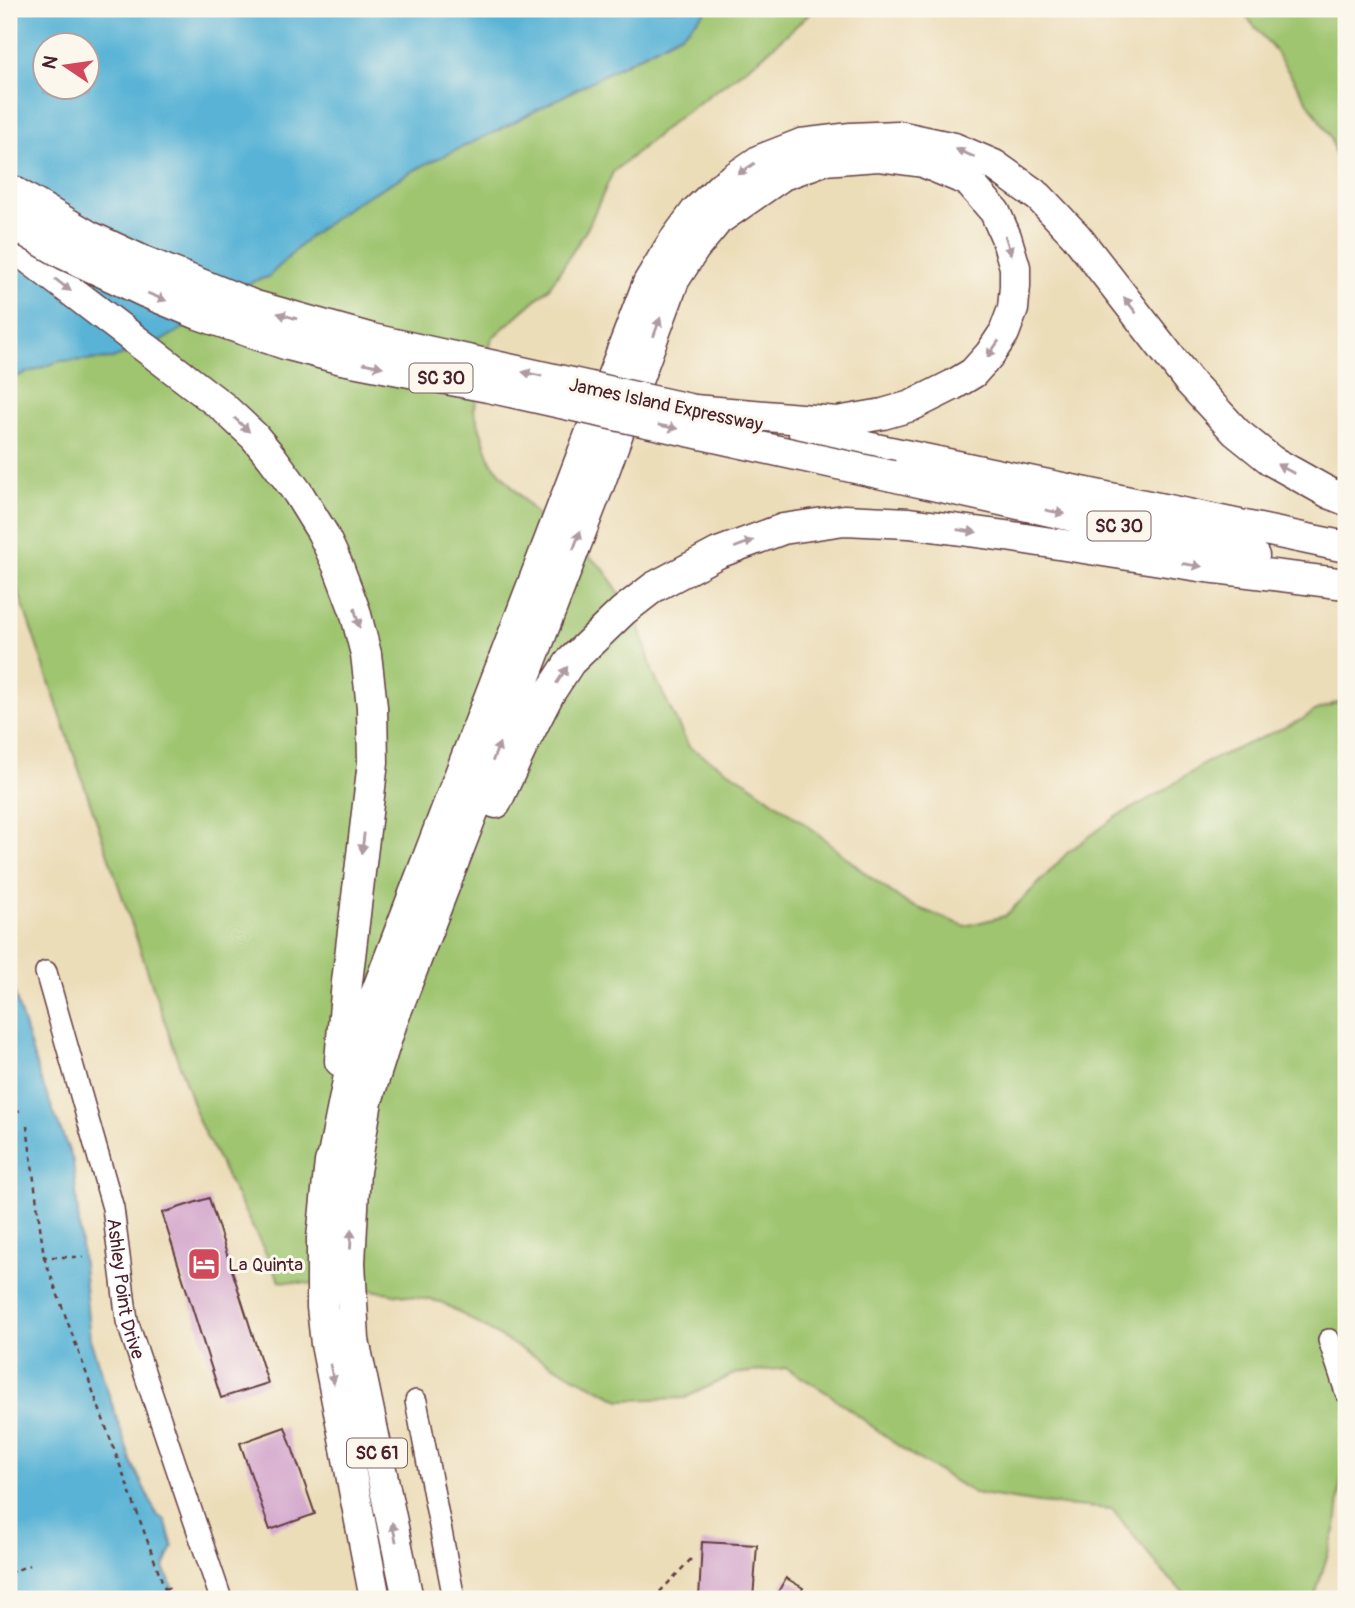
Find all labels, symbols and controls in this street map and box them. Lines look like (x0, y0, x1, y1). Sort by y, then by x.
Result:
north arrow (32, 32, 102, 102)
text: N (37, 53, 64, 71)
one-way arrow (955, 148, 976, 159)
one-way arrow (737, 162, 756, 175)
one-way arrow (1004, 235, 1014, 256)
one-way arrow (53, 277, 71, 292)
one-way arrow (146, 292, 167, 303)
one-way arrow (1122, 297, 1137, 315)
one-way arrow (276, 310, 297, 320)
one-way arrow (651, 316, 662, 337)
one-way arrow (986, 340, 1000, 358)
one-way arrow (362, 360, 384, 371)
road number: SC 30 (410, 364, 472, 392)
one-way arrow (521, 369, 543, 380)
street label: James Island Expressway (567, 373, 765, 437)
one-way arrow (233, 416, 250, 432)
one-way arrow (657, 421, 679, 432)
one-way arrow (1276, 463, 1295, 475)
one-way arrow (1044, 506, 1066, 517)
road number: SC 30 (1088, 512, 1150, 540)
one-way arrow (956, 525, 978, 536)
one-way arrow (572, 529, 583, 550)
one-way arrow (733, 538, 754, 549)
one-way arrow (1181, 560, 1203, 571)
one-way arrow (352, 607, 363, 629)
one-way arrow (555, 666, 569, 684)
one-way arrow (490, 742, 501, 763)
one-way arrow (358, 833, 369, 855)
street label: Ashley Point Drive (101, 1217, 150, 1363)
one-way arrow (346, 1228, 357, 1250)
hotel icon: La Quinta (185, 1245, 223, 1283)
place label: La Quinta (228, 1253, 303, 1277)
one-way arrow (327, 1364, 338, 1386)
road number: SC 61 (347, 1438, 407, 1468)
one-way arrow (388, 1521, 399, 1543)

